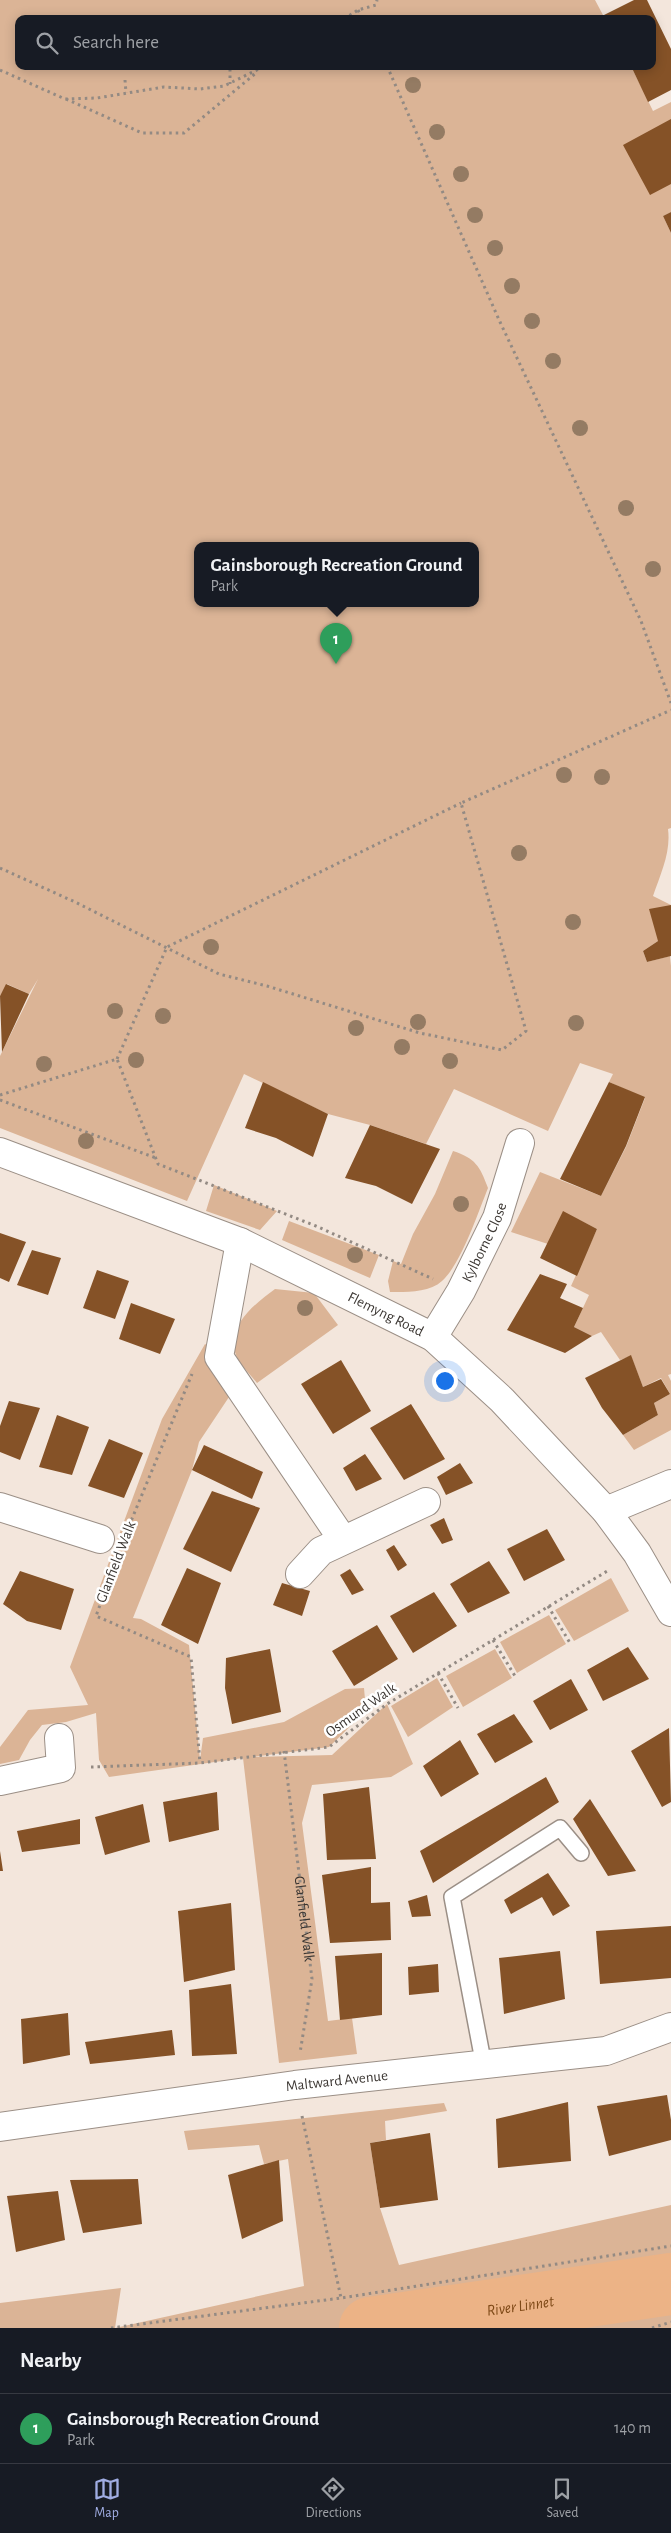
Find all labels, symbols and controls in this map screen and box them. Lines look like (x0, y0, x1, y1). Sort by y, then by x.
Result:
search box (15, 15, 656, 70)
icon: search (33, 29, 61, 57)
text: Search here (73, 33, 159, 52)
popup (194, 542, 479, 607)
text: Gainsborough Recreation Ground (210, 556, 463, 575)
text: Park (210, 578, 238, 594)
pin: 1 (320, 623, 352, 664)
street label: Kylborne Close (459, 1201, 509, 1284)
street label: Flemyng Road (346, 1289, 427, 1339)
your location (432, 1368, 458, 1394)
street label: Glanfield Walk (94, 1519, 138, 1605)
street label: Osmund Walk (323, 1680, 399, 1740)
street label: Glanfield Walk (292, 1875, 317, 1963)
street label: Maltward Avenue (285, 2067, 389, 2094)
water label: River Linnet (486, 2293, 556, 2319)
text: Nearby (20, 2350, 81, 2371)
text: Gainsborough Recreation Ground (67, 2410, 319, 2429)
text: 1 (33, 2420, 39, 2436)
text: 140 m (614, 2420, 651, 2436)
text: Park (67, 2432, 95, 2448)
tab: Map (93, 2475, 121, 2522)
tab: Directions (306, 2475, 361, 2522)
tab: Saved (546, 2475, 578, 2522)

